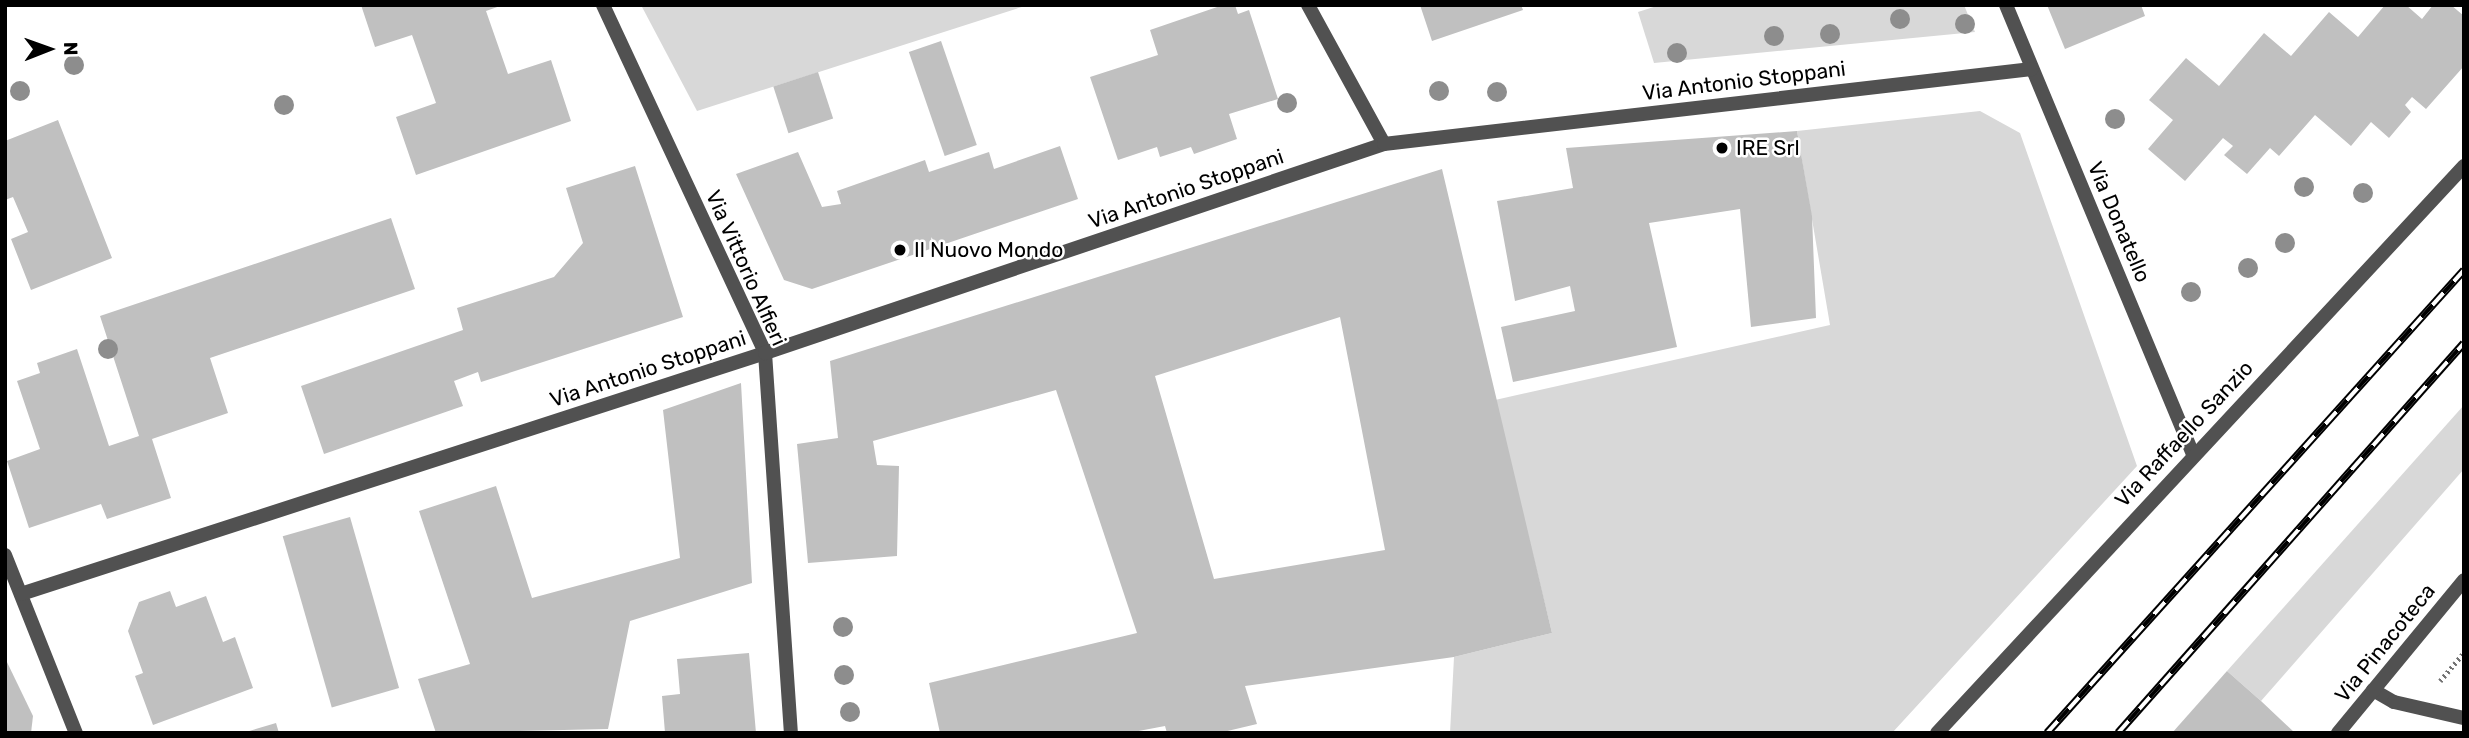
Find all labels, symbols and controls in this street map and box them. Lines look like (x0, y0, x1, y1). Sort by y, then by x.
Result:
north arrow (14, 14, 84, 84)
text: N (59, 42, 82, 56)
street label: Via Antonio Stoppani (1641, 56, 1847, 106)
place label: IRE Srl (1736, 135, 1800, 161)
marker: IRE Srl (1714, 140, 1730, 156)
street label: Via Antonio Stoppani (1085, 144, 1287, 234)
street label: Via Donatello (2082, 158, 2156, 286)
street label: Via Vittorio Alfieri (700, 186, 792, 350)
place label: Il Nuovo Mondo (914, 237, 1063, 263)
marker: Il Nuovo Mondo (892, 242, 908, 258)
street label: Via Antonio Stoppani (547, 325, 749, 413)
street label: Via Raffaello Sanzio (2110, 356, 2258, 512)
street label: Via Pinacoteca (2330, 579, 2440, 707)

